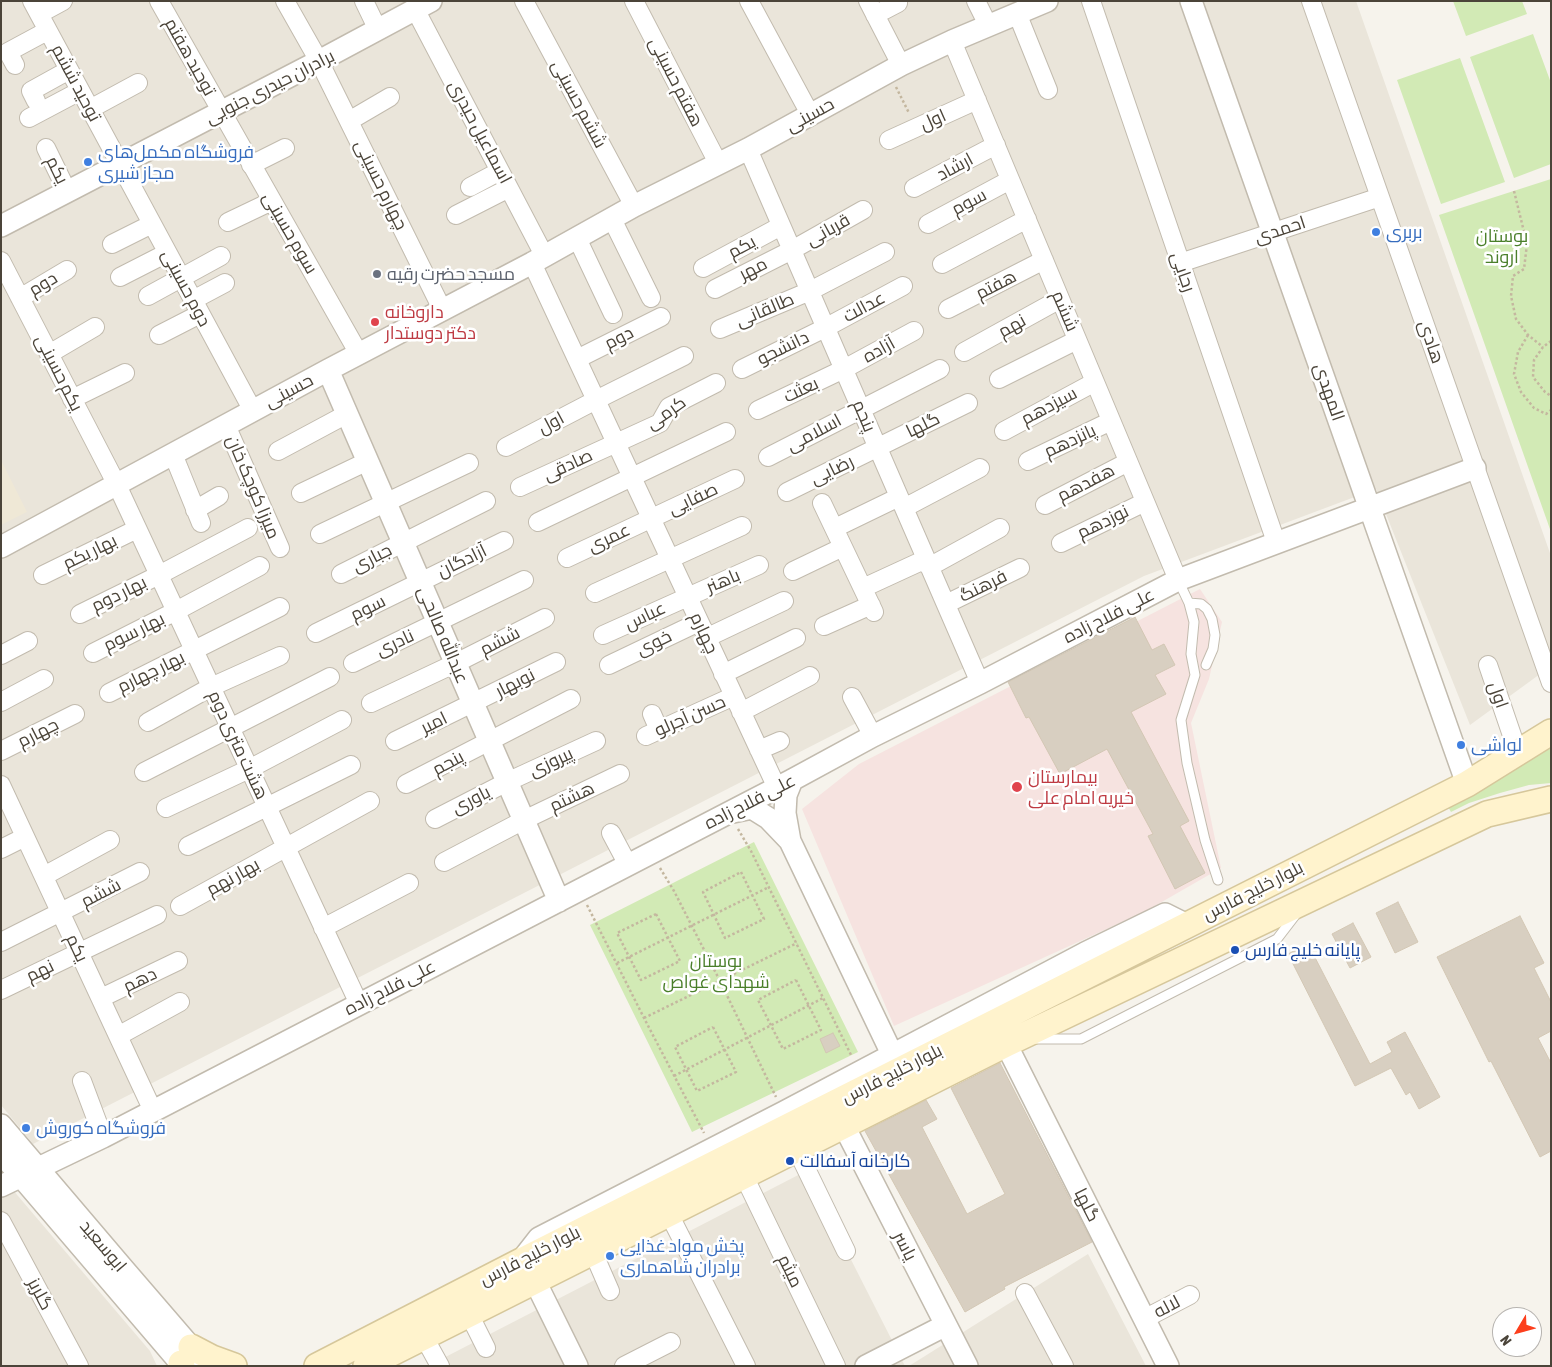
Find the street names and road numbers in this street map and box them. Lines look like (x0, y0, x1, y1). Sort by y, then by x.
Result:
street label: توحید هفتم (160, 14, 220, 100)
street label: هفتم حسینی (644, 34, 708, 130)
street label: توحید ششم (47, 40, 105, 126)
street label: برادران حیدری جنوبی (202, 45, 338, 129)
street label: ششم حسینی (547, 56, 611, 152)
street label: اسماعیل حیدری (444, 77, 516, 187)
street label: حسینی (782, 93, 838, 137)
street label: اول (916, 105, 950, 135)
street label: چهارم حسینی (350, 136, 412, 234)
street label: ارشاد (933, 148, 977, 186)
street label: یکم (41, 152, 73, 188)
street label: سوم (948, 184, 990, 220)
street label: سوم حسینی (258, 188, 322, 278)
street label: قربانی (802, 209, 854, 251)
street label: احمدی (1252, 212, 1308, 248)
street label: یکم (724, 231, 760, 263)
street label: دوم حسینی (157, 246, 215, 330)
street label: رجایی (1166, 249, 1200, 295)
street label: مهر (735, 253, 771, 285)
street label: هفتم (972, 266, 1020, 304)
street label: دوم (25, 267, 61, 301)
street label: عدالت (839, 287, 889, 327)
street label: ششم (1047, 287, 1083, 335)
street label: طالقانی (733, 288, 797, 332)
street label: نهم (994, 310, 1030, 342)
street label: هادی (1414, 317, 1448, 367)
street label: دوم (601, 322, 637, 354)
street label: دانشجو (754, 326, 812, 370)
street label: یکم حسینی (31, 331, 87, 415)
street label: آزاده (859, 332, 899, 368)
street label: المهدی (1309, 360, 1349, 424)
street label: حسینی (261, 369, 317, 413)
street label: بعثت (780, 373, 822, 407)
street label: سیزدهم (1017, 382, 1081, 430)
street label: کرمی (642, 392, 690, 434)
street label: پنجم (848, 397, 880, 435)
street label: اول (534, 407, 568, 439)
street label: گلها (903, 408, 943, 442)
street label: اسلامی (783, 410, 845, 456)
street label: پانزدهم (1040, 420, 1100, 462)
street label: میرزا کوچک خان (221, 432, 285, 542)
street label: صادقی (540, 444, 596, 486)
street label: رضایی (807, 450, 857, 490)
street label: هفدهم (1054, 459, 1118, 507)
street label: صفایی (665, 478, 721, 520)
street label: نوزدهم (1074, 500, 1132, 544)
street label: عمری (584, 519, 634, 557)
street label: بهار یکم (59, 530, 121, 574)
street label: جباری (349, 539, 395, 577)
street label: آزادگان (434, 540, 490, 582)
street label: باهنر (703, 564, 743, 598)
street label: فرهنگ (956, 565, 1010, 607)
street label: بهار دوم (88, 571, 150, 617)
street label: عبدالله صالحی (413, 583, 473, 687)
street label: علی فلاح زاده (1060, 584, 1158, 648)
street label: سوم (347, 590, 389, 626)
street label: عباس (621, 597, 669, 635)
street label: بهار سوم (100, 608, 168, 656)
street label: چهارم (685, 609, 723, 657)
street label: ششم (476, 622, 524, 660)
street label: نادری (372, 625, 418, 661)
street label: خوی (633, 625, 675, 661)
street label: بهار چهارم (114, 646, 188, 698)
street label: نوبهار (491, 664, 539, 702)
street label: اول (1483, 679, 1513, 711)
street label: هشت متری دوم (203, 687, 273, 803)
street label: حسن آجرلو (651, 691, 729, 741)
street label: امیر (417, 707, 451, 739)
street label: چهارم (14, 714, 62, 752)
street label: پیروزی (526, 742, 576, 782)
street label: پنجم (428, 746, 468, 780)
street label: علی فلاح زاده (701, 770, 799, 834)
street label: هشتم (546, 777, 598, 817)
street label: یاوری (448, 781, 494, 819)
street label: بهار نهم (203, 854, 263, 900)
street label: بلوار خلیج فارس (1199, 856, 1307, 926)
street label: ششم (77, 874, 125, 912)
street label: یکم (61, 931, 93, 965)
street label: نهم (22, 955, 58, 987)
street label: علی فلاح زاده (341, 956, 439, 1020)
street label: دهم (120, 963, 160, 997)
street label: بلوار خلیج فارس (838, 1039, 946, 1109)
street label: گلها (1069, 1185, 1105, 1225)
street label: ابوسعید (75, 1216, 131, 1276)
street label: بلوار خلیج فارس (476, 1221, 584, 1291)
street label: یاسر (889, 1228, 921, 1264)
street label: میثم (773, 1251, 807, 1291)
street label: گلریز (23, 1274, 57, 1314)
street label: لاله (1150, 1291, 1184, 1323)

